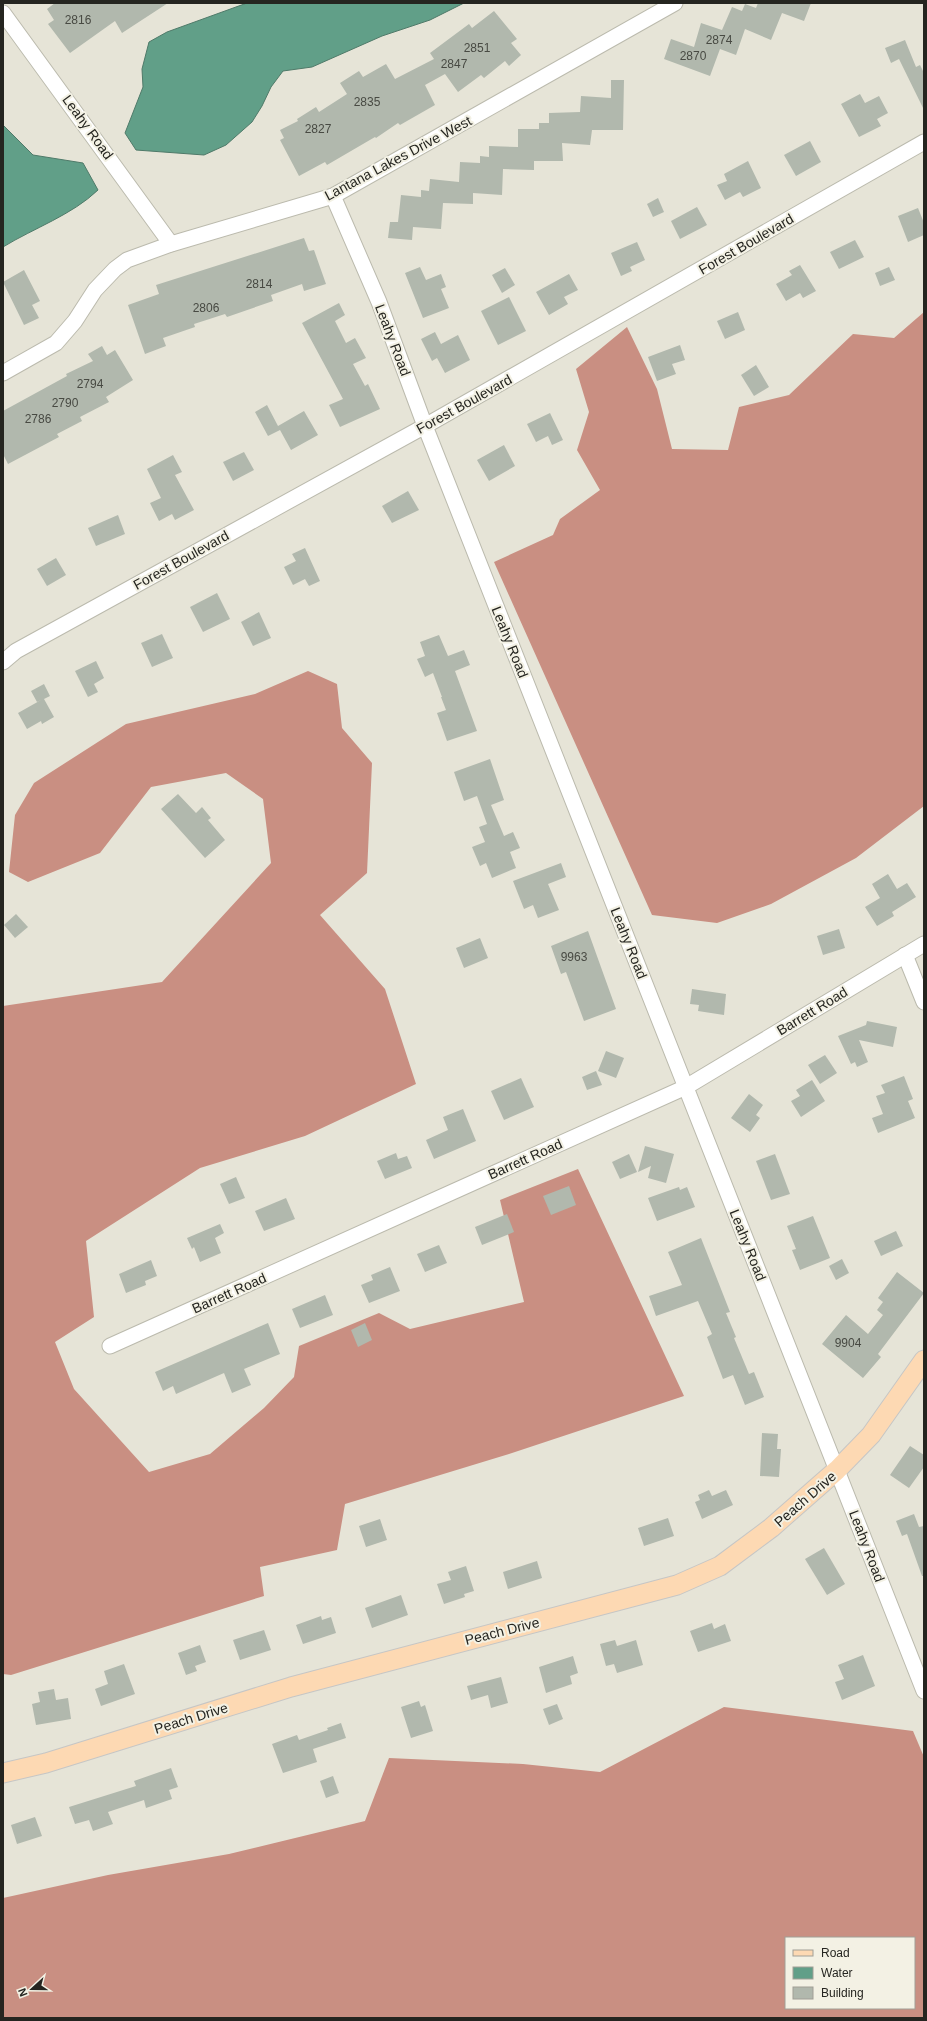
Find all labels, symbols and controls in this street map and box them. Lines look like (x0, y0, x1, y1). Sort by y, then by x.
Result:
house number: 2816 (65, 13, 92, 27)
house number: 2874 (706, 33, 733, 47)
house number: 2851 (464, 41, 491, 55)
house number: 2870 (680, 49, 707, 63)
house number: 2847 (441, 57, 468, 71)
street label: Leahy Road (59, 92, 117, 162)
house number: 2835 (354, 95, 381, 109)
street label: Lantana Lakes Drive West (322, 112, 474, 204)
house number: 2827 (305, 122, 332, 136)
street label: Forest Boulevard (696, 210, 796, 278)
house number: 2814 (246, 277, 273, 291)
house number: 2806 (193, 301, 220, 315)
street label: Leahy Road (372, 302, 414, 378)
street label: Forest Boulevard (414, 371, 514, 437)
house number: 2794 (77, 377, 104, 391)
house number: 2790 (52, 396, 79, 410)
house number: 2786 (25, 412, 52, 426)
street label: Forest Boulevard (131, 527, 231, 593)
street label: Leahy Road (488, 604, 532, 680)
street label: Leahy Road (607, 905, 651, 981)
house number: 9963 (561, 950, 588, 964)
street label: Barrett Road (774, 984, 850, 1038)
street label: Barrett Road (485, 1136, 565, 1182)
street label: Leahy Road (726, 1207, 770, 1283)
street label: Barrett Road (189, 1270, 269, 1316)
house number: 9904 (835, 1336, 862, 1350)
street label: Peach Drive (771, 1468, 839, 1530)
street label: Leahy Road (846, 1508, 888, 1584)
street label: Peach Drive (463, 1614, 541, 1648)
street label: Peach Drive (152, 1699, 230, 1737)
legend (785, 1937, 915, 2009)
text: Road (821, 1946, 850, 1960)
text: Water (821, 1966, 853, 1980)
north arrow (12, 1969, 52, 2009)
text: Building (821, 1986, 864, 2000)
text: N (16, 1987, 30, 1998)

